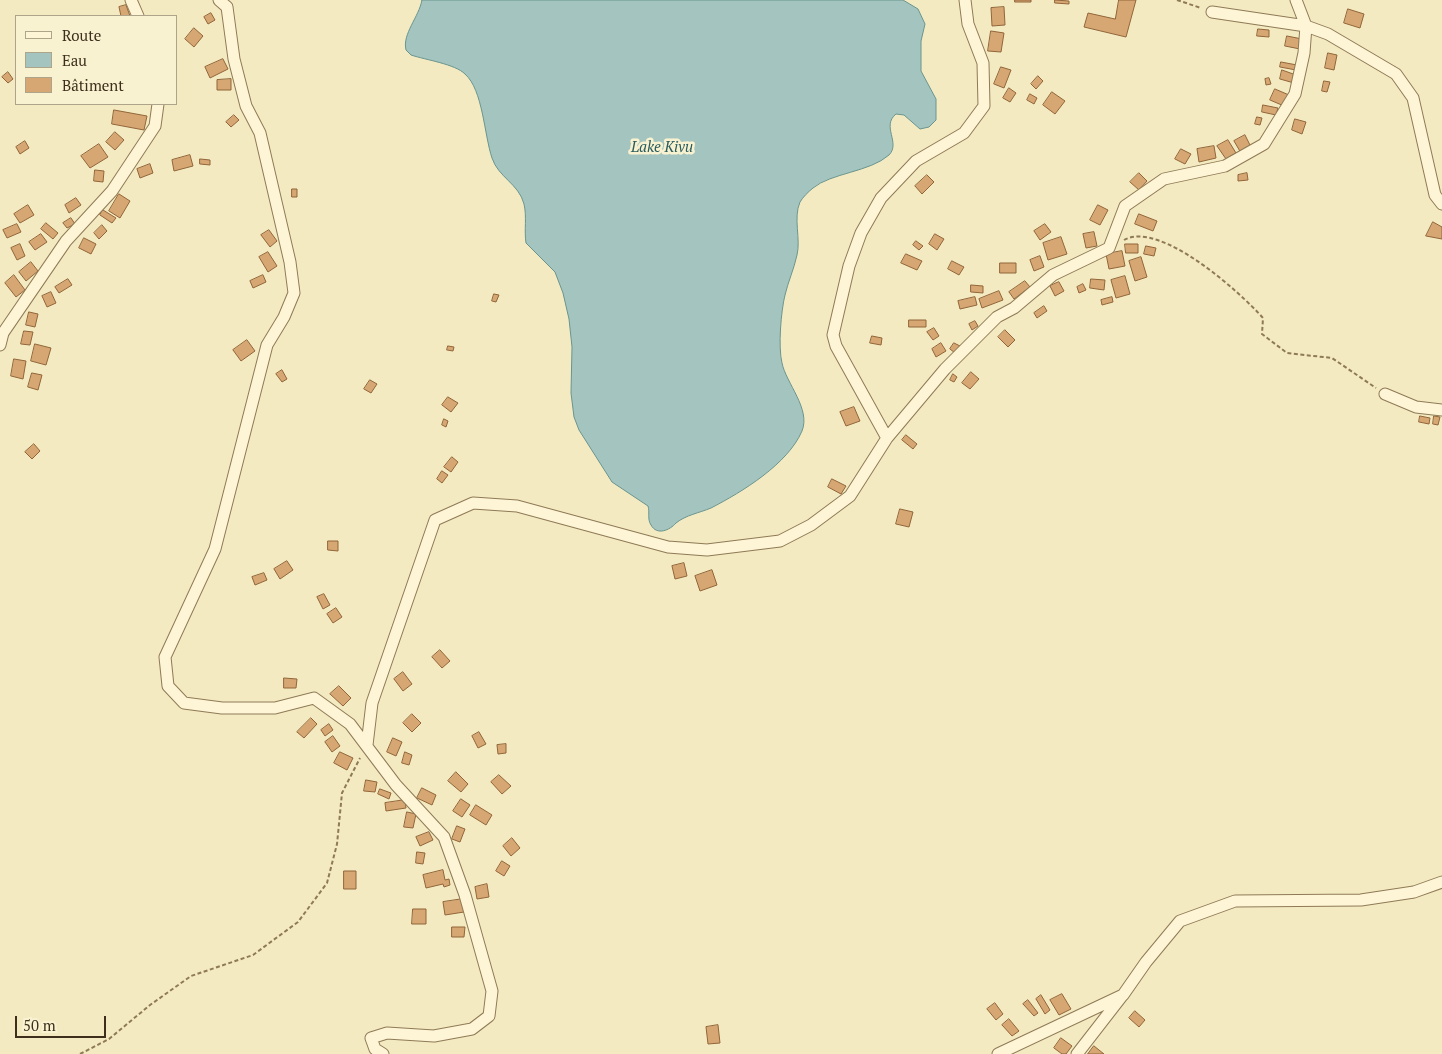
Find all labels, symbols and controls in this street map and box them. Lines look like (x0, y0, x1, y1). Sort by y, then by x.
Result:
legend (15, 15, 178, 105)
text: Route (62, 25, 101, 45)
text: Eau (62, 50, 87, 70)
text: Bâtiment (62, 75, 124, 95)
water label: Lake Kivu (631, 139, 693, 157)
scale bar (18, 1006, 109, 1038)
text: 50 m (23, 1015, 56, 1035)

